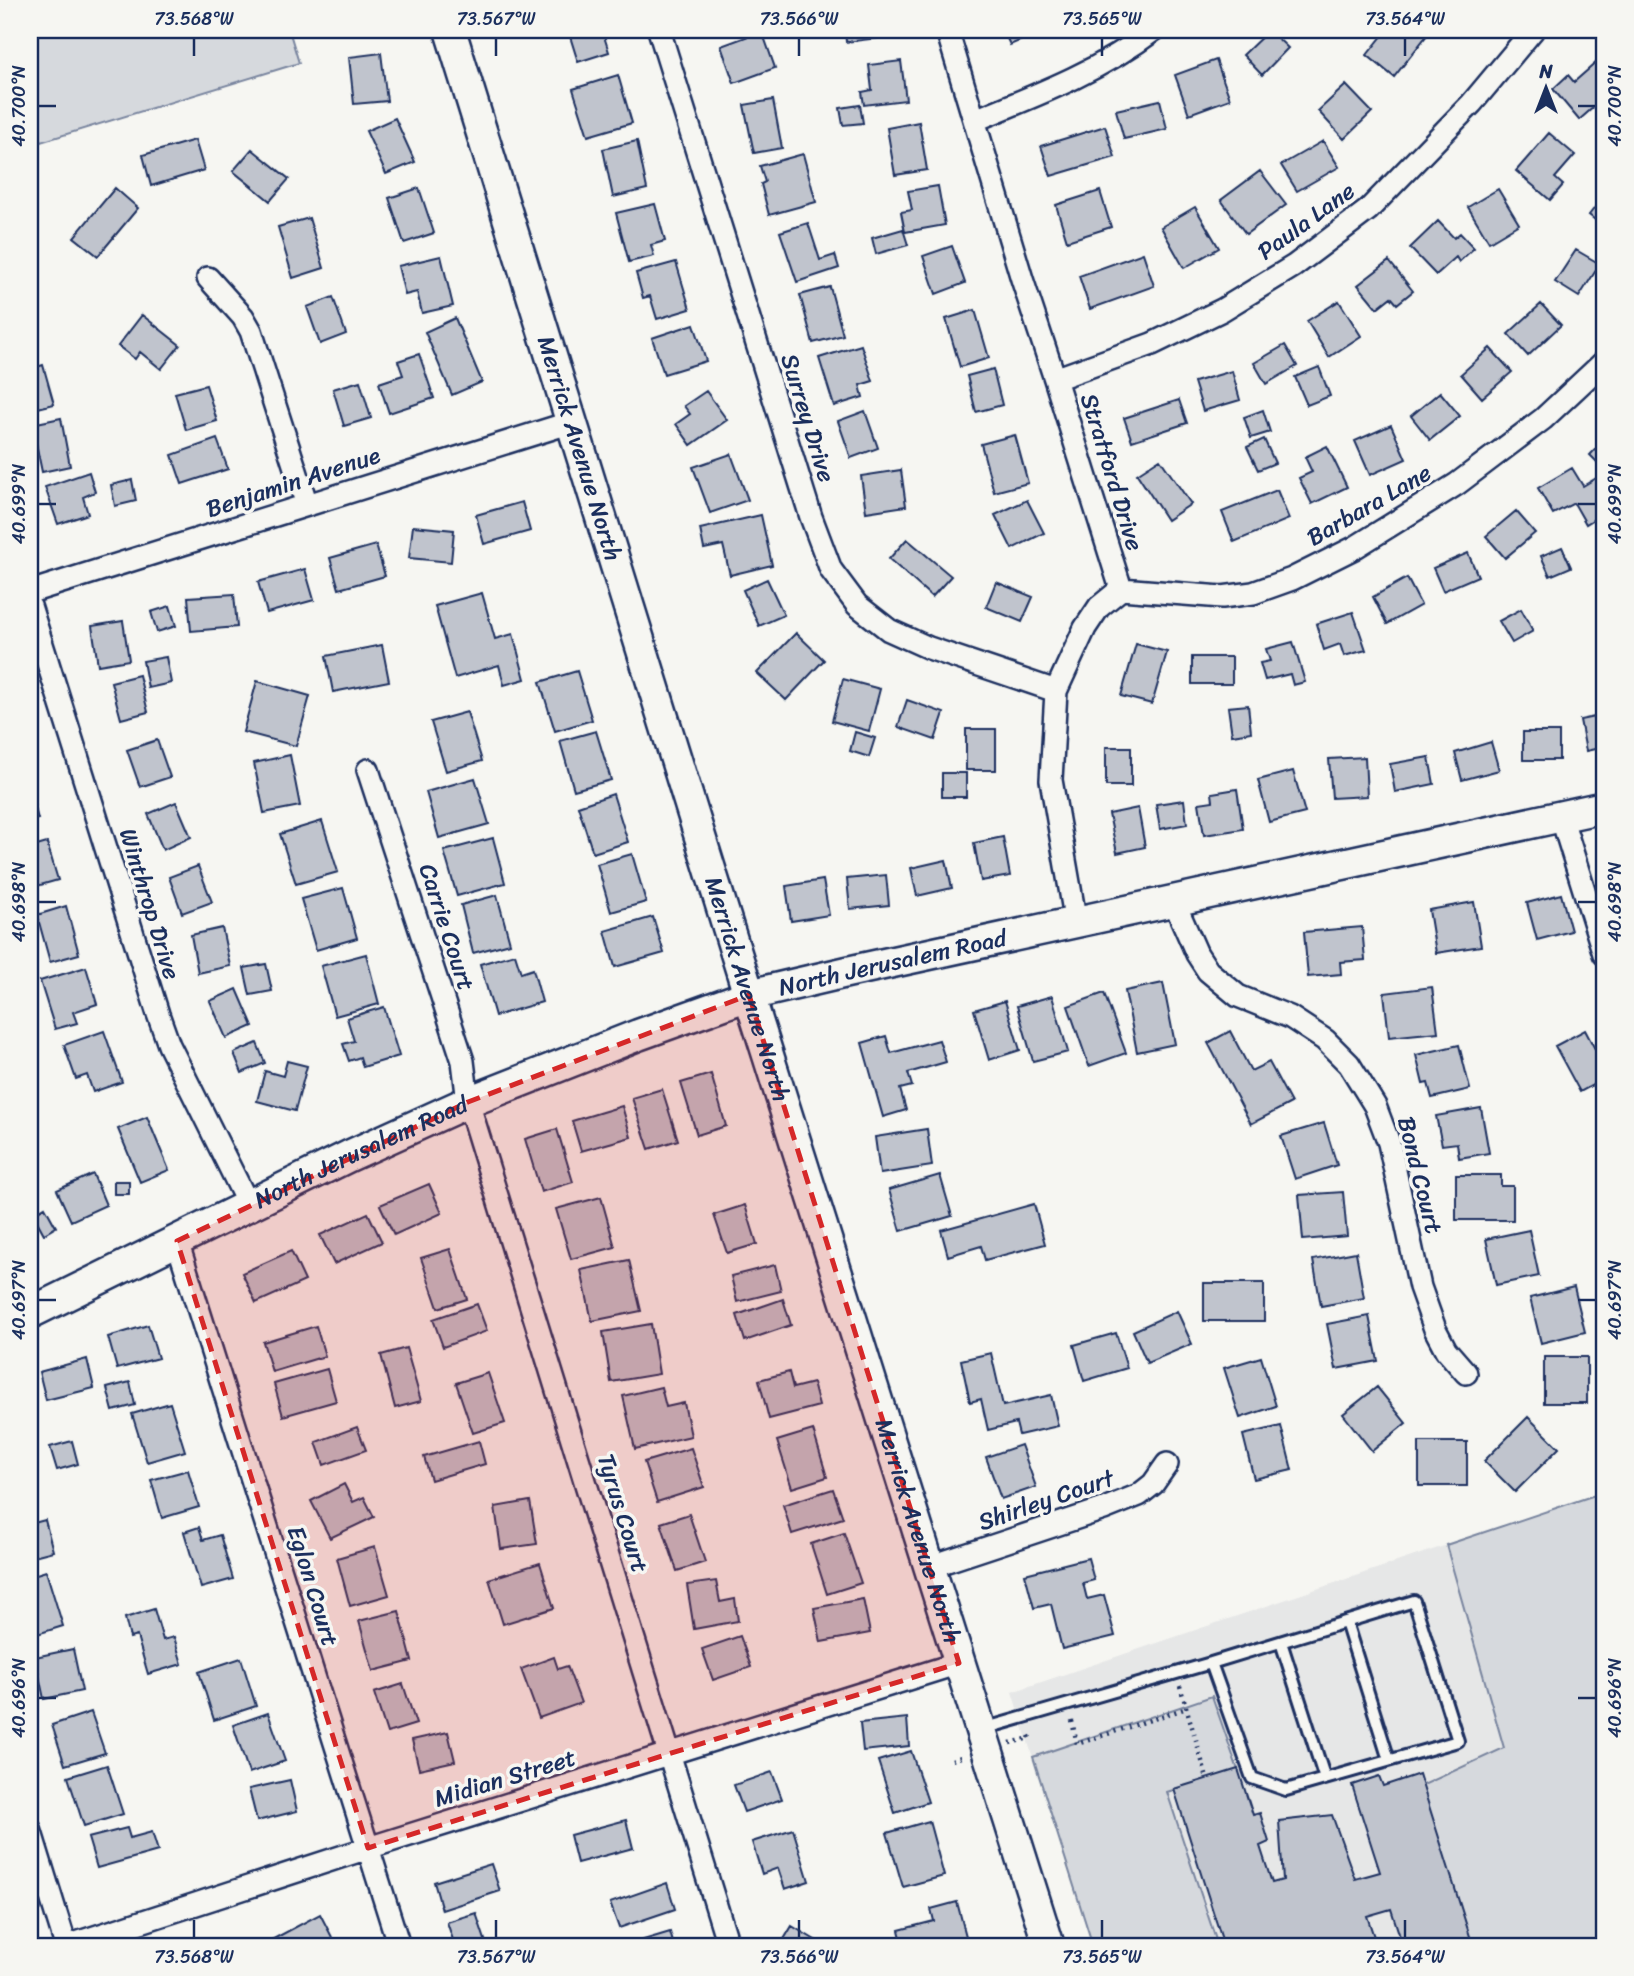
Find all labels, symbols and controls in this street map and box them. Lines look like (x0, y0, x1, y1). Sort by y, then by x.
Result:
text: 73.568°W (154, 3, 235, 35)
text: 73.567°W (457, 3, 536, 35)
text: 73.566°W (760, 3, 839, 35)
text: 73.565°W (1062, 3, 1143, 35)
text: 73.564°W (1365, 3, 1446, 35)
north arrow (1512, 52, 1582, 122)
text: N (1538, 55, 1553, 88)
text: 40.700°N (3, 65, 35, 147)
text: 40.700°N (1599, 65, 1631, 147)
street label: Paula Lane (1248, 171, 1364, 271)
street label: Merrick Avenue North (525, 331, 634, 566)
street label: Surrey Drive (769, 348, 847, 488)
street label: Stratford Drive (1068, 388, 1156, 556)
street label: Benjamin Avenue (200, 434, 386, 530)
street label: Barbara Lane (1299, 452, 1439, 558)
text: 40.699°N (3, 463, 35, 544)
text: 40.699°N (1599, 463, 1631, 544)
street label: Winthrop Drive (107, 823, 193, 985)
street label: Carrie Court (407, 858, 487, 996)
text: 40.698°N (3, 861, 35, 942)
text: 40.698°N (1599, 861, 1631, 942)
street label: Merrick Avenue North (693, 871, 802, 1107)
street label: North Jerusalem Road (774, 917, 1012, 1008)
street label: North Jerusalem Road (247, 1083, 476, 1221)
street label: Bond Court (1385, 1112, 1455, 1238)
text: 40.697°N (3, 1260, 35, 1340)
text: 40.697°N (1599, 1260, 1631, 1340)
street label: Merrick Avenue North (863, 1413, 973, 1648)
street label: Tyrus Court (585, 1448, 661, 1578)
street label: Shirley Court (972, 1457, 1121, 1543)
street label: Eglon Court (275, 1521, 351, 1651)
text: 40.696°N (3, 1658, 35, 1738)
text: 40.696°N (1599, 1658, 1631, 1738)
street label: Midian Street (429, 1737, 581, 1819)
text: 73.568°W (154, 1941, 235, 1973)
text: 73.567°W (457, 1941, 536, 1973)
text: 73.566°W (760, 1941, 839, 1973)
text: 73.565°W (1062, 1941, 1143, 1973)
text: 73.564°W (1365, 1941, 1446, 1973)

